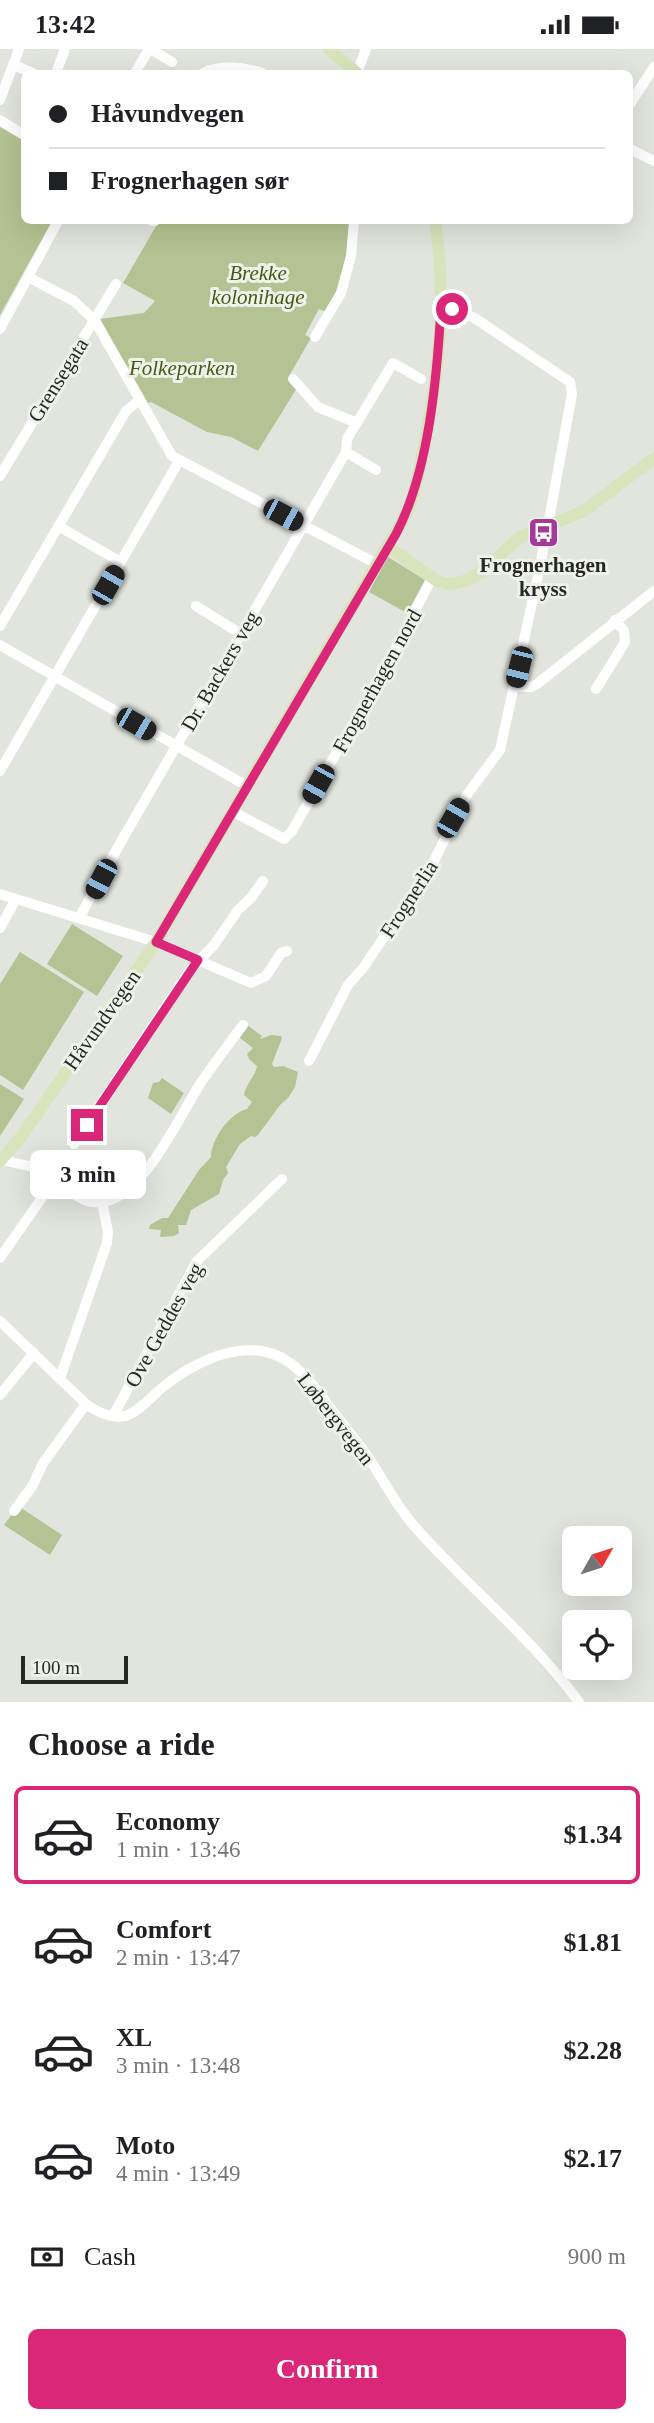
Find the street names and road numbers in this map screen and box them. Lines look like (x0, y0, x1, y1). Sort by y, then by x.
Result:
street label: Grensegata (23, 333, 94, 426)
street label: Frognerhagen nord (328, 605, 427, 757)
street label: Dr. Backers veg (176, 606, 264, 735)
street label: Frognerlia (375, 855, 443, 942)
street label: Håvundvegen (59, 965, 146, 1075)
street label: Ove Geddes veg (120, 1258, 208, 1392)
street label: Løbergvegen (293, 1368, 380, 1470)

